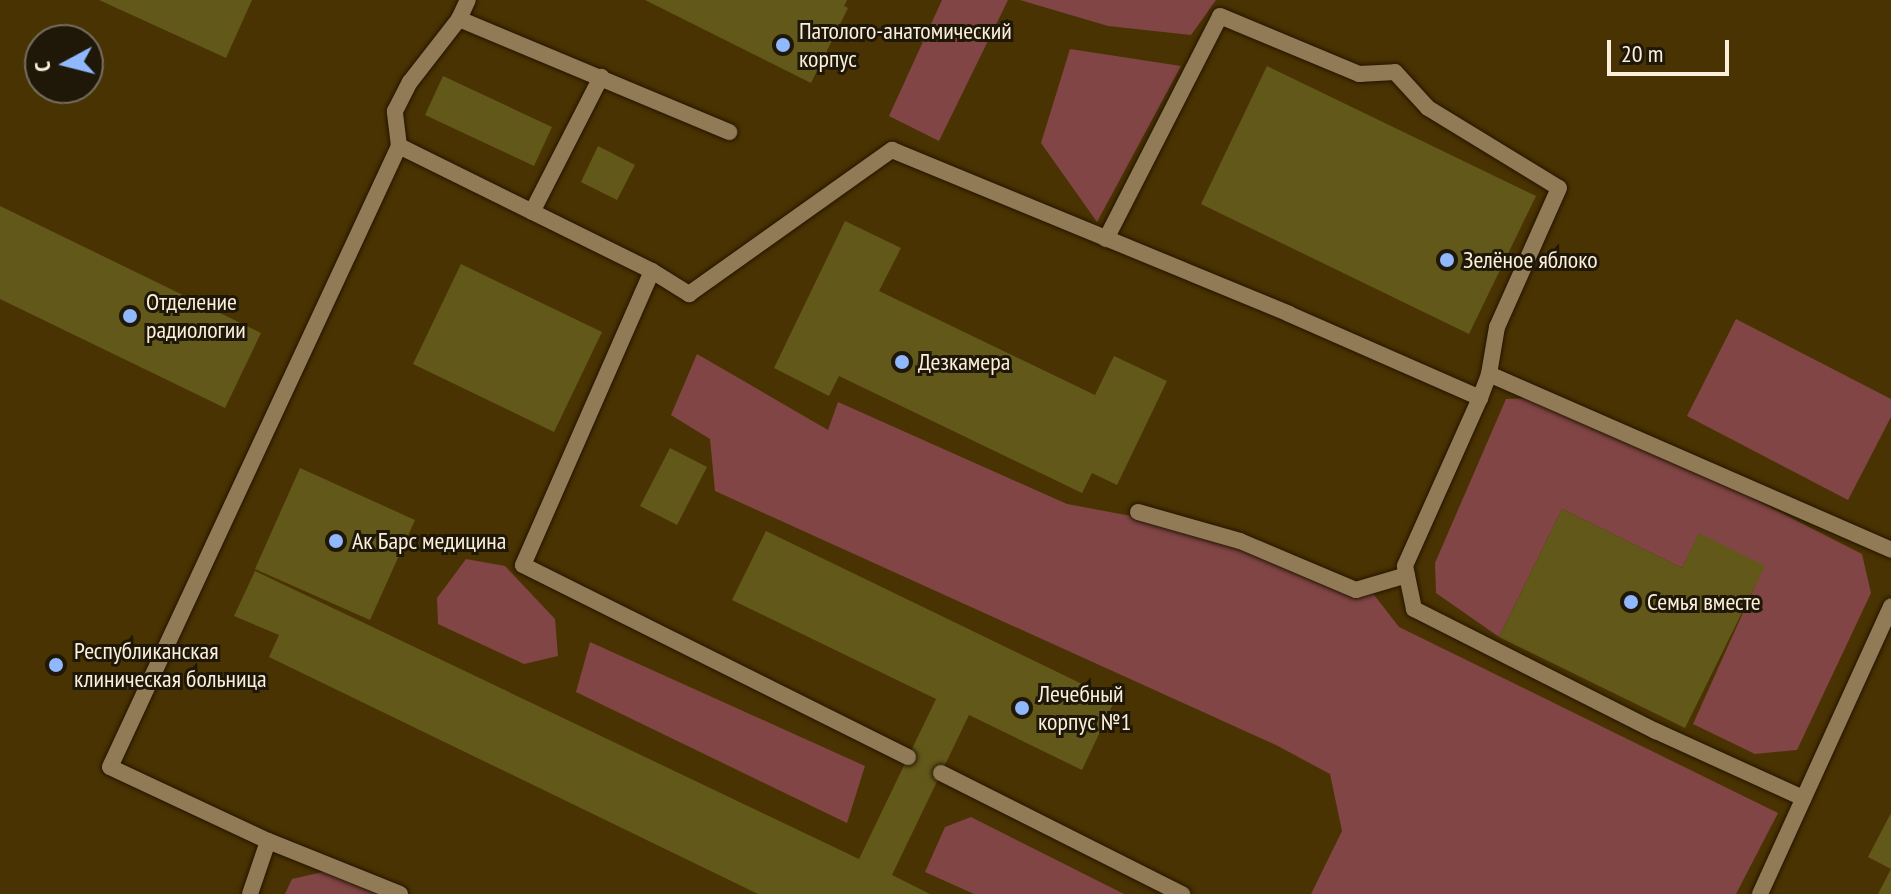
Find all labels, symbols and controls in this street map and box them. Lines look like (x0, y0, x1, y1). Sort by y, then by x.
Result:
place label: Патолого-анатомический корпус (799, 17, 1012, 73)
north arrow (24, 24, 104, 104)
scale bar (1611, 24, 1733, 74)
marker: Патолого-анатомический корпус (774, 36, 792, 54)
text: 20 m (1621, 38, 1663, 69)
text: С (28, 60, 57, 73)
place label: Зелёное яблоко (1463, 246, 1598, 274)
marker: Зелёное яблоко (1438, 251, 1456, 269)
place label: Отделение радиологии (146, 288, 246, 344)
marker: Отделение радиологии (121, 307, 139, 325)
place label: Дезкамера (918, 348, 1010, 376)
marker: Дезкамера (893, 353, 911, 371)
place label: Ак Барс медицина (352, 527, 506, 555)
marker: Ак Барс медицина (327, 532, 345, 550)
place label: Семья вместе (1647, 588, 1761, 616)
marker: Семья вместе (1622, 593, 1640, 611)
place label: Республиканская клиническая больница (74, 637, 267, 693)
marker: Республиканская клиническая больница (45, 654, 67, 676)
place label: Лечебный корпус №1 (1038, 680, 1131, 736)
marker: Лечебный корпус №1 (1013, 699, 1031, 717)

